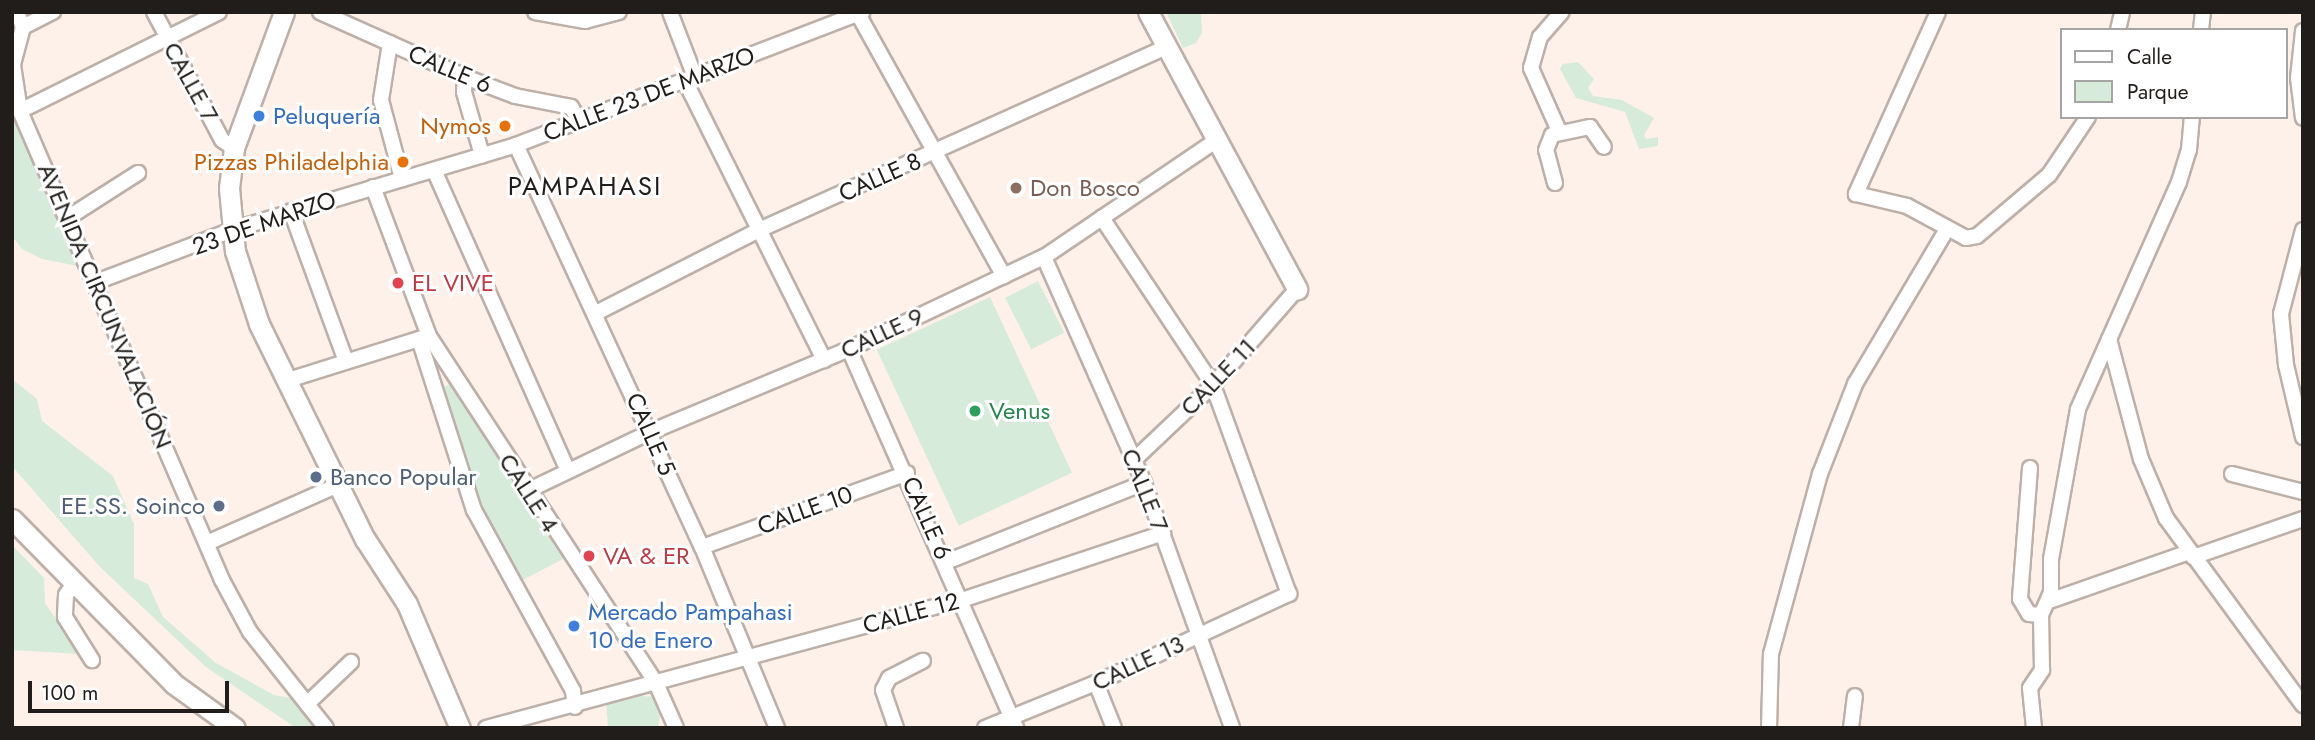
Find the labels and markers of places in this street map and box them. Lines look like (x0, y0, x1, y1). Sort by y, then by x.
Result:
place label: Peluquería (273, 102, 381, 130)
marker: Peluquería (251, 108, 267, 124)
place label: Nymos (420, 112, 491, 140)
marker: Nymos (497, 118, 513, 134)
place label: Pizzas Philadelphia (194, 148, 389, 176)
marker: Pizzas Philadelphia (395, 154, 411, 170)
place label: Don Bosco (1030, 174, 1140, 202)
marker: Don Bosco (1008, 180, 1024, 196)
place label: EL VIVE (412, 269, 494, 297)
marker: EL VIVE (390, 275, 406, 291)
place label: Venus (989, 397, 1050, 425)
marker: Venus (967, 403, 983, 419)
place label: Banco Popular (330, 463, 476, 491)
marker: Banco Popular (308, 469, 324, 485)
place label: EE.SS. Soinco (61, 492, 205, 520)
marker: EE.SS. Soinco (211, 498, 227, 514)
place label: VA & ER (603, 542, 690, 570)
marker: VA & ER (581, 548, 597, 564)
place label: Mercado Pampahasi 10 de Enero (588, 598, 793, 654)
marker: Mercado Pampahasi 10 de Enero (566, 618, 582, 634)

